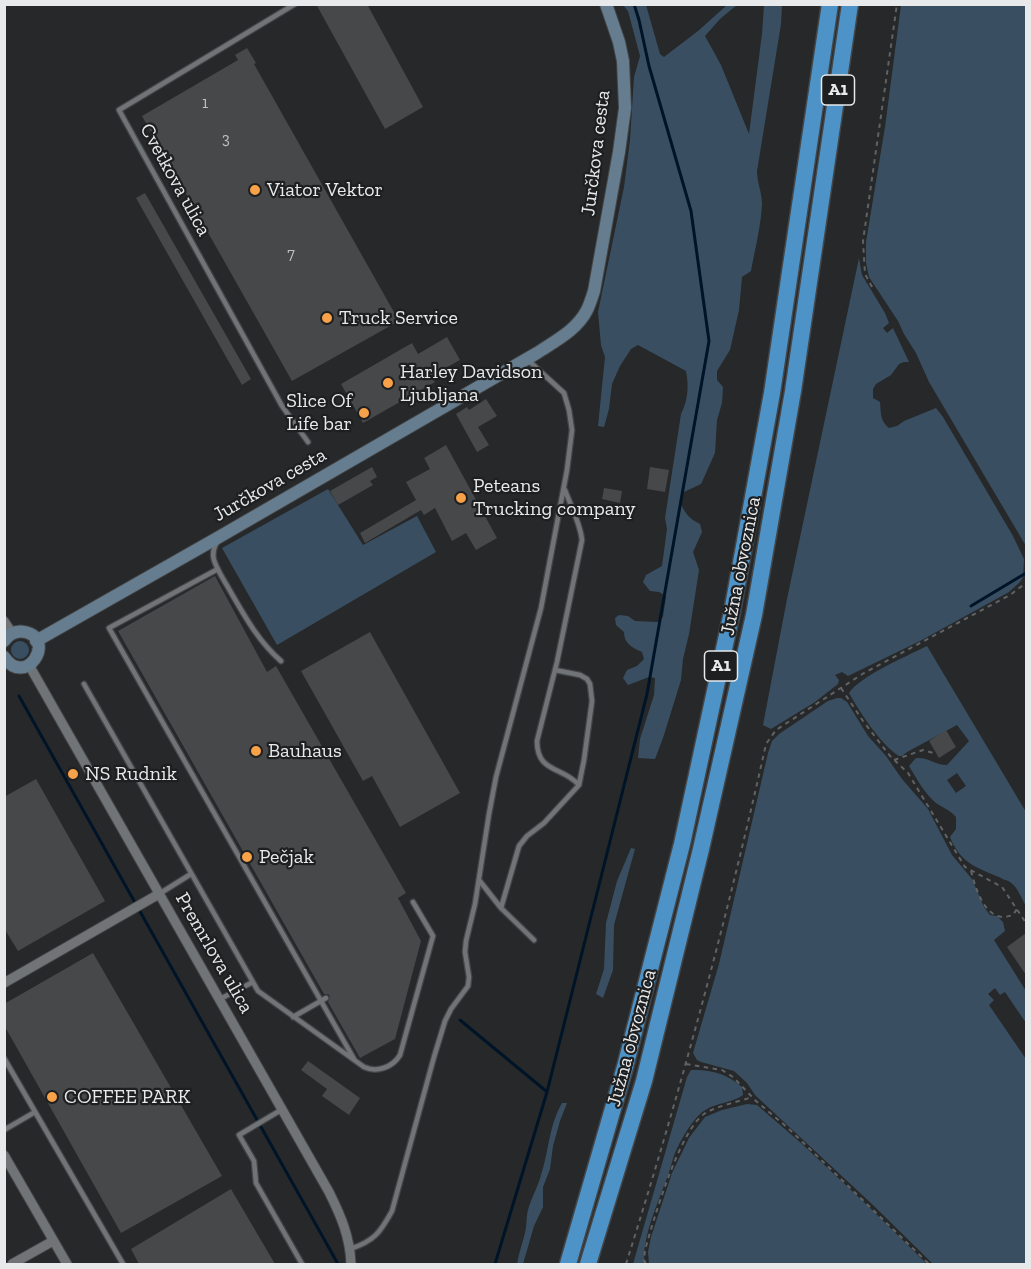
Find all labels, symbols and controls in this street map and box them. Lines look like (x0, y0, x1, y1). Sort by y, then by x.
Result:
road number: A1 (822, 75, 854, 105)
street label: Jurčkova cesta (576, 89, 616, 217)
house number: 1 (202, 93, 208, 113)
street label: Cvetkova ulica (134, 120, 216, 240)
house number: 3 (222, 129, 230, 149)
place label: Viator Vektor (267, 178, 383, 202)
marker: Viator Vektor (248, 183, 262, 197)
house number: 7 (287, 244, 295, 264)
place label: Truck Service (339, 306, 458, 330)
marker: Truck Service (320, 311, 334, 325)
place label: Harley Davidson Ljubljana (400, 360, 542, 407)
marker: Harley Davidson Ljubljana (381, 376, 395, 390)
place label: Slice Of Life bar (286, 389, 352, 436)
marker: Slice Of Life bar (357, 406, 371, 420)
street label: Jurčkova cesta (209, 443, 331, 527)
place label: Peteans Trucking company (473, 474, 636, 521)
marker: Peteans Trucking company (454, 491, 468, 505)
street label: Južna obvoznica (716, 495, 766, 637)
road number: A1 (704, 651, 738, 681)
place label: Bauhaus (268, 739, 342, 763)
marker: Bauhaus (249, 744, 263, 758)
place label: NS Rudnik (85, 762, 177, 786)
marker: NS Rudnik (66, 767, 80, 781)
place label: Pečjak (259, 845, 314, 869)
marker: Pečjak (240, 850, 254, 864)
street label: Premrlova ulica (170, 888, 258, 1018)
street label: Južna obvoznica (602, 967, 662, 1109)
place label: COFFEE PARK (64, 1085, 190, 1109)
marker: COFFEE PARK (45, 1090, 59, 1104)

